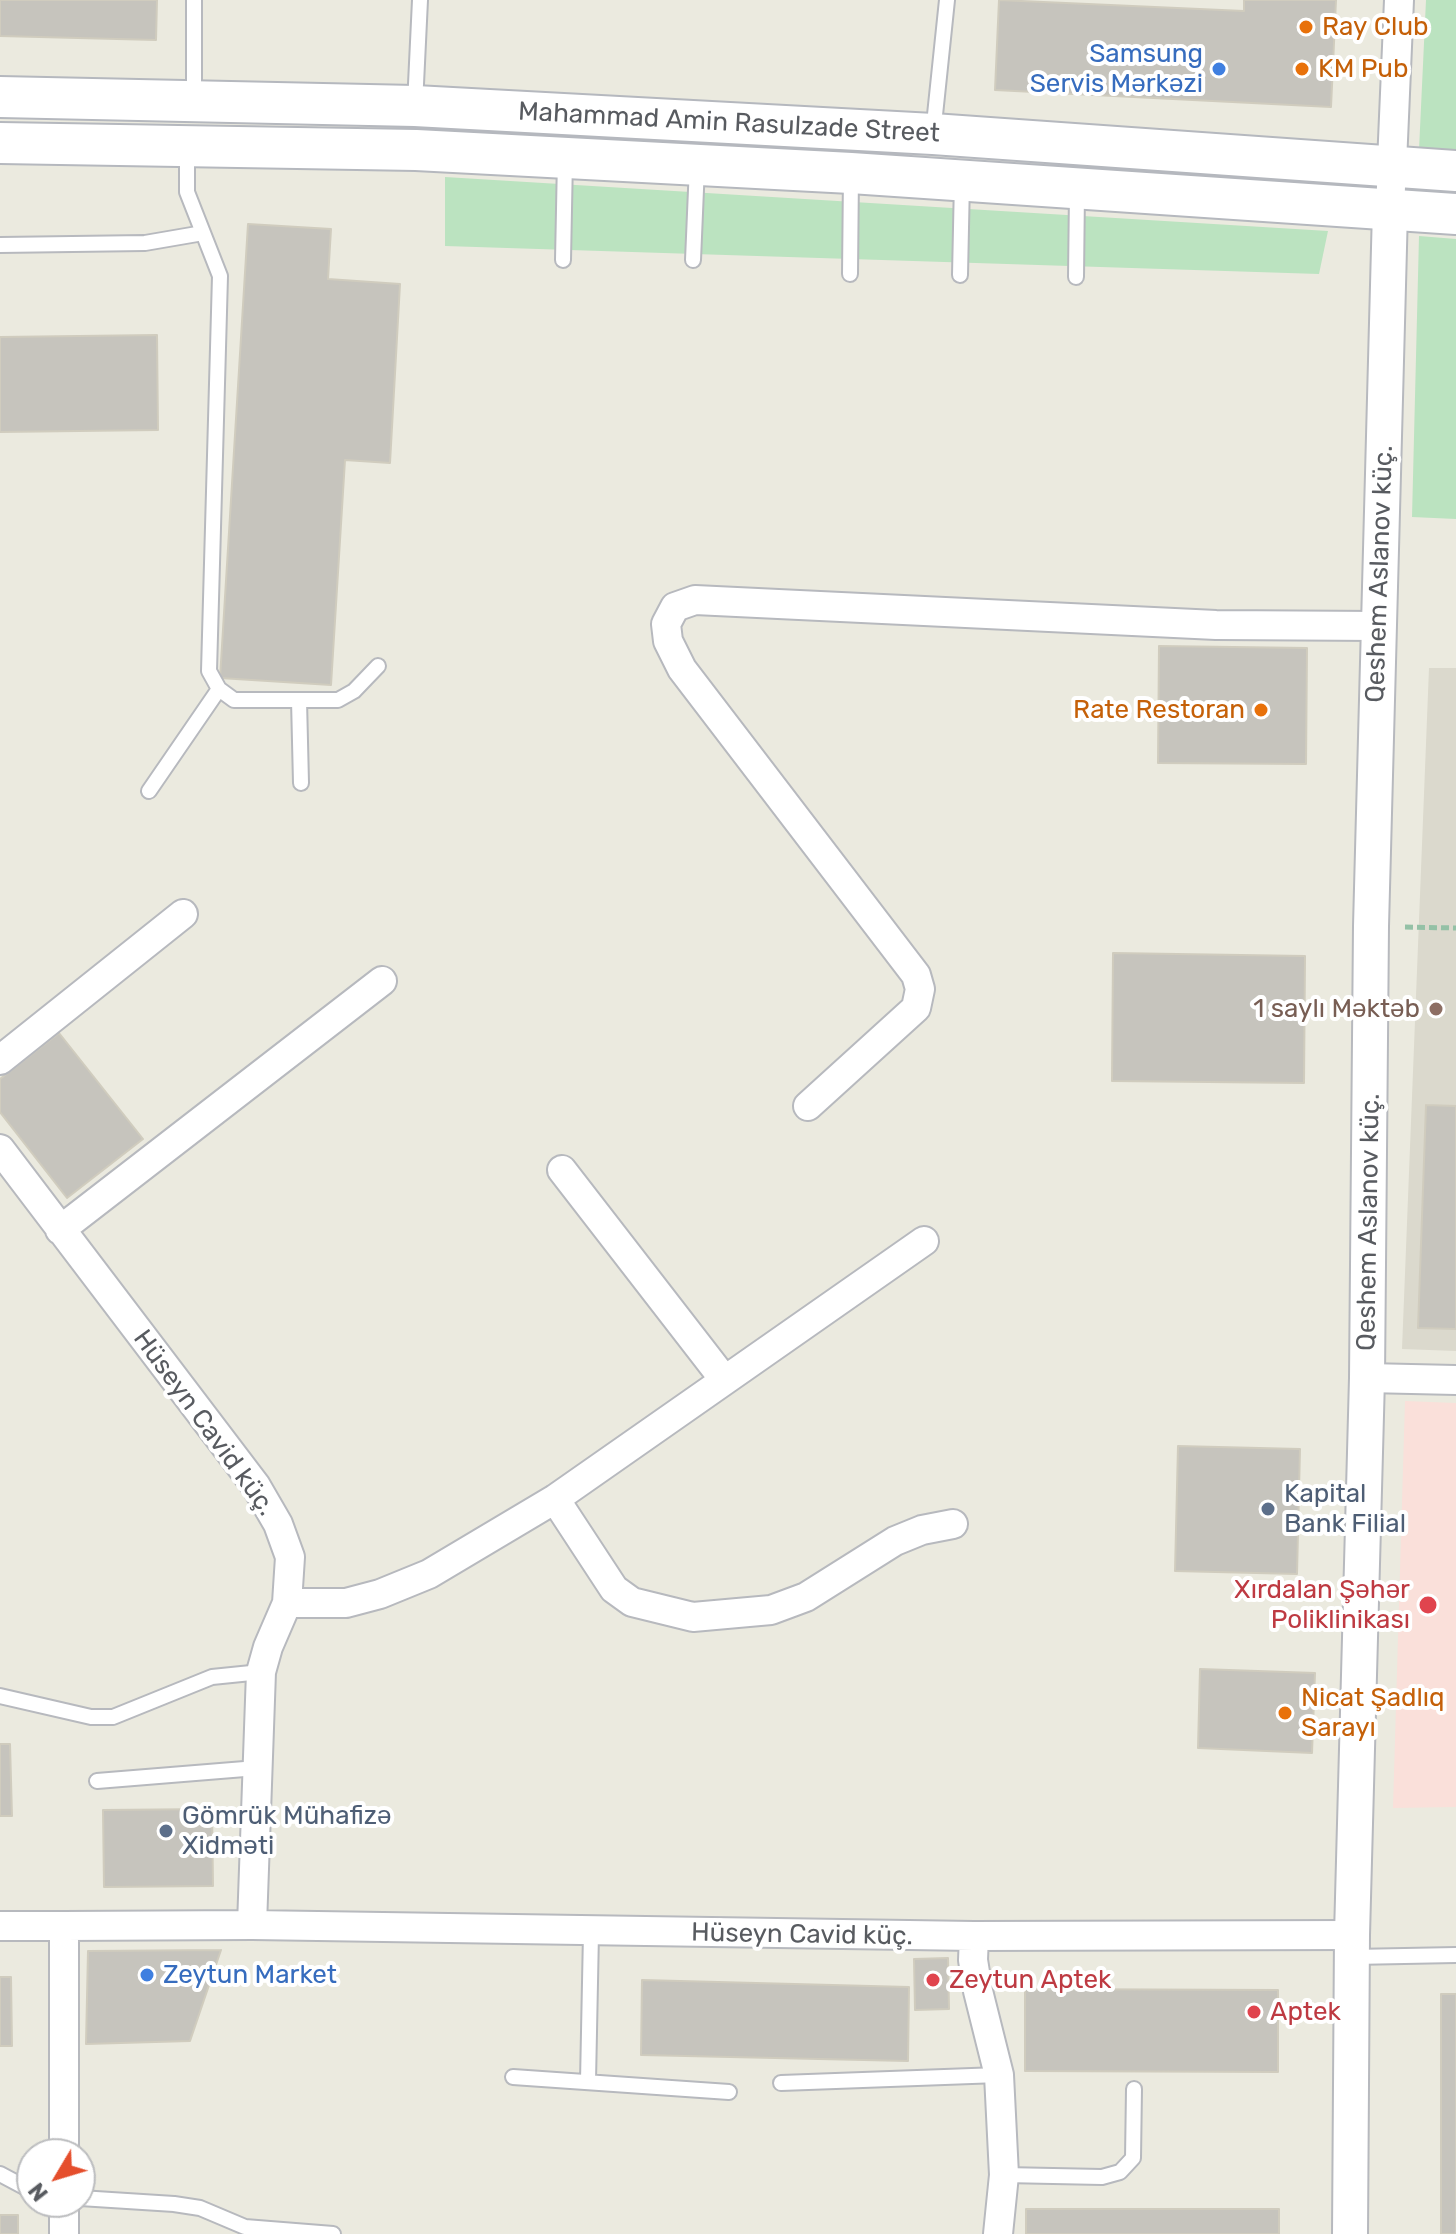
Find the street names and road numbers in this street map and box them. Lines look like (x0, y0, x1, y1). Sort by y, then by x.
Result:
street label: Mahammad Amin Rasulzade Street (517, 96, 941, 150)
street label: Qeshem Aslanov küç. (1360, 445, 1400, 703)
street label: Qeshem Aslanov küç. (1351, 1093, 1387, 1351)
street label: Hüseyn Cavid küç. (126, 1324, 282, 1522)
street label: Hüseyn Cavid küç. (691, 1917, 913, 1953)

